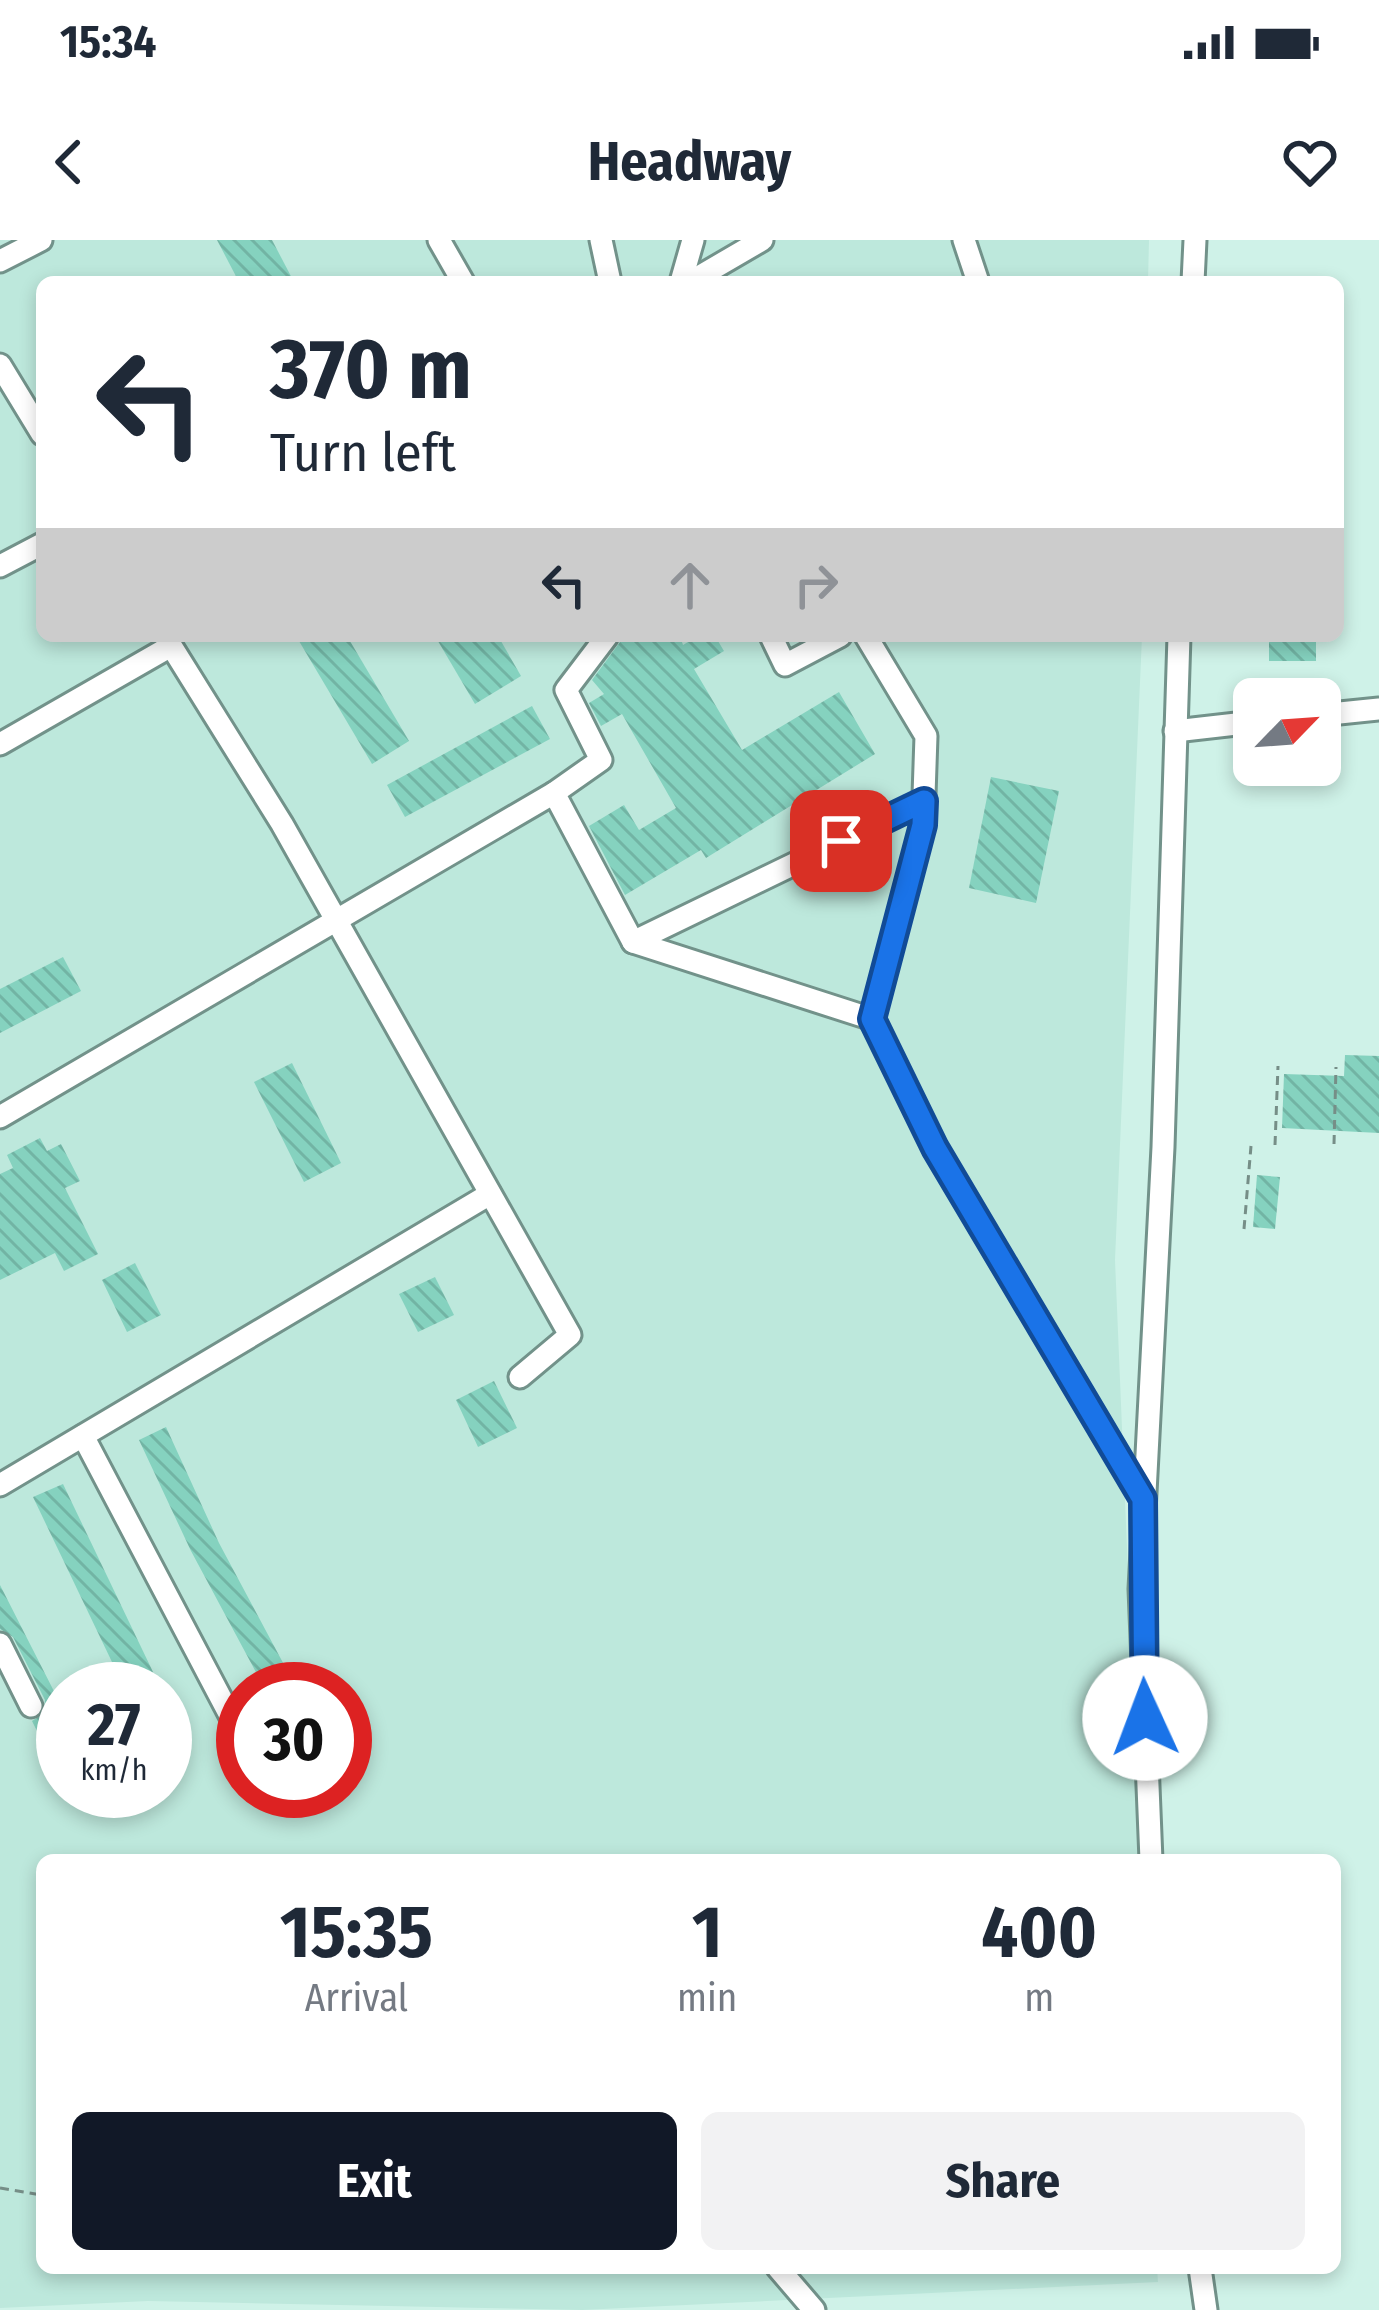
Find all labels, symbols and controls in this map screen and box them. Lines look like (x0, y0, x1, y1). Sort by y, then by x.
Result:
text: 15:34 (60, 15, 156, 69)
icon: back (36, 129, 102, 195)
icon: heart (1277, 129, 1343, 195)
text: Headway (588, 130, 791, 194)
text: 370 m (270, 319, 472, 420)
icon: left (72, 324, 228, 480)
text: Turn left (270, 421, 456, 485)
icon: left (531, 552, 597, 618)
icon: ahead (657, 552, 723, 618)
icon: right (783, 552, 849, 618)
north arrow (1233, 678, 1341, 786)
map controls (1233, 678, 1341, 786)
pin (790, 790, 892, 892)
icon: arrive (808, 808, 874, 874)
position arrow (1082, 1655, 1208, 1781)
speed limit sign: 30 (216, 1662, 372, 1818)
text: 27 (87, 1689, 141, 1761)
text: km/h (81, 1752, 147, 1788)
text: 15:35 (280, 1890, 433, 1976)
text: 1 (692, 1890, 722, 1976)
text: 400 (981, 1890, 1097, 1976)
text: Arrival (305, 1975, 408, 2021)
text: min (677, 1975, 737, 2021)
text: m (1024, 1975, 1054, 2021)
button: Exit (72, 2112, 677, 2250)
button: Share (701, 2112, 1305, 2250)

